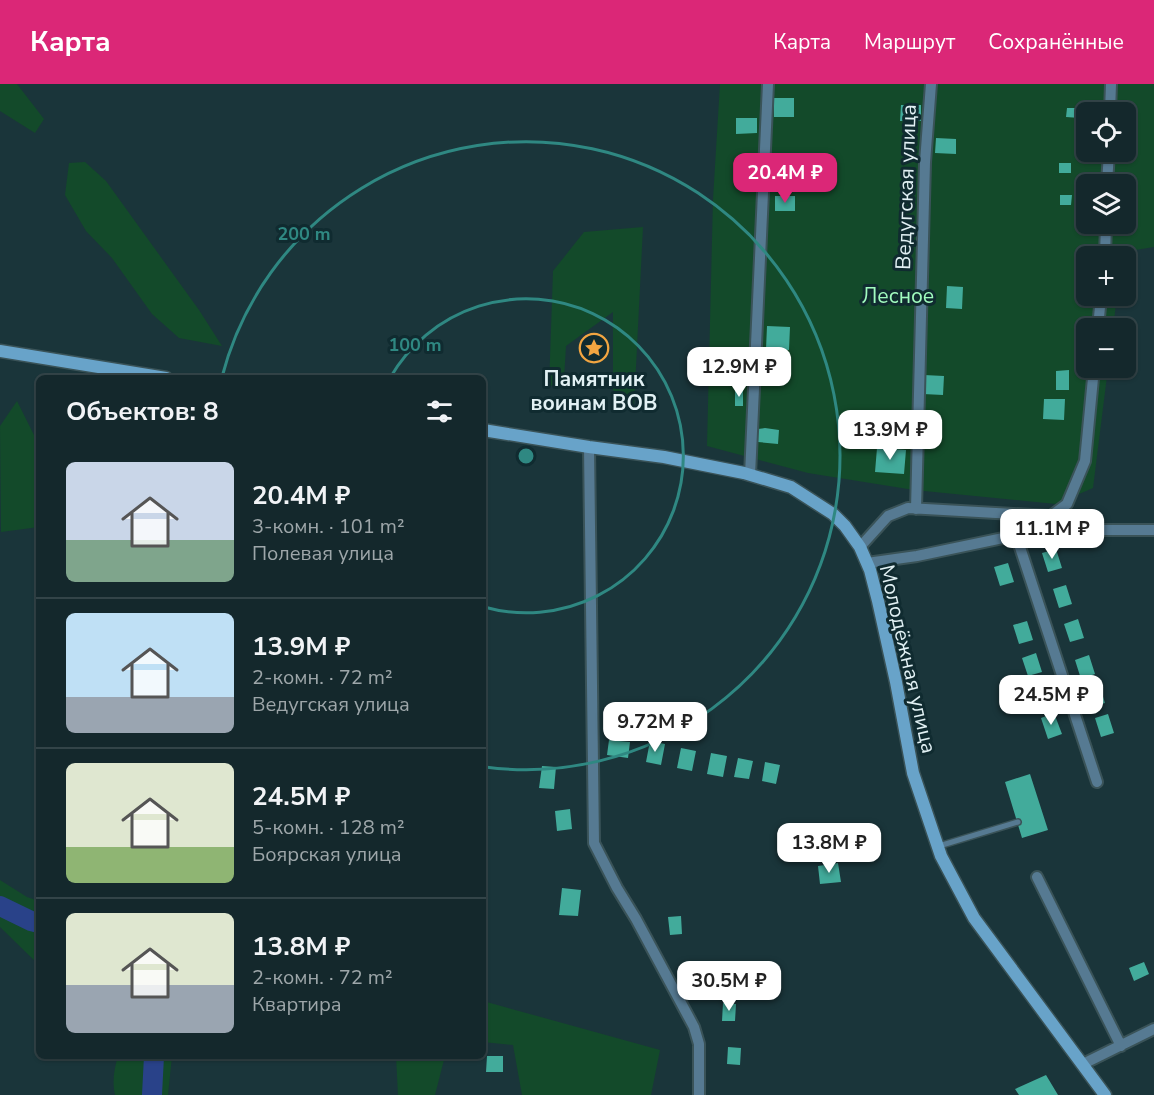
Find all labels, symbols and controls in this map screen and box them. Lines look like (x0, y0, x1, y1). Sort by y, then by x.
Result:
text: Карта (30, 23, 111, 61)
text: Карта (773, 28, 831, 56)
text: Маршрут (864, 28, 955, 56)
text: Сохранённые (988, 28, 1124, 56)
map controls (1076, 102, 1136, 378)
button: locate (1076, 102, 1136, 162)
street label: Ведугская улица (889, 104, 923, 270)
pin: 20.4M ₽ (730, 153, 840, 204)
text: 20.4M ₽ (747, 159, 823, 186)
button: layers (1076, 174, 1136, 234)
text: 200 m (277, 222, 331, 246)
button: + (1076, 246, 1136, 306)
park label: Лесное (862, 282, 934, 310)
button: − (1076, 318, 1136, 378)
place icon: Памятник воинам ВОВ (578, 332, 610, 364)
text: 100 m (388, 333, 442, 357)
pin: 12.9M ₽ (684, 347, 794, 398)
text: 12.9M ₽ (701, 353, 777, 380)
place label: Памятник воинам ВОВ (531, 365, 658, 417)
text: Объектов: 8 (66, 394, 219, 429)
icon: filters (423, 395, 456, 428)
pin: 13.9M ₽ (835, 410, 945, 461)
text: 13.9M ₽ (852, 416, 928, 443)
centre of rings (516, 446, 536, 466)
text: 20.4M ₽ (252, 478, 350, 513)
icon: home (114, 486, 186, 558)
pin: 11.1M ₽ (997, 509, 1107, 560)
text: 3-комн. · 101 m² (252, 513, 405, 540)
text: 11.1M ₽ (1014, 515, 1090, 542)
text: Полевая улица (252, 540, 394, 567)
street label: Молодёжная улица (873, 562, 943, 756)
text: 13.9M ₽ (252, 629, 350, 664)
icon: home (114, 637, 186, 709)
text: 2-комн. · 72 m² (252, 664, 393, 691)
pin: 24.5M ₽ (996, 675, 1106, 726)
text: 24.5M ₽ (1013, 681, 1089, 708)
text: Ведугская улица (252, 691, 410, 718)
pin: 9.72M ₽ (600, 702, 710, 753)
text: 9.72M ₽ (617, 708, 693, 735)
text: 24.5M ₽ (252, 779, 350, 814)
icon: home (114, 787, 186, 859)
text: 5-комн. · 128 m² (252, 814, 405, 841)
pin: 13.8M ₽ (774, 823, 884, 874)
text: 13.8M ₽ (791, 829, 867, 856)
text: Боярская улица (252, 841, 402, 868)
text: 13.8M ₽ (252, 929, 350, 964)
icon: home (114, 937, 186, 1009)
pin: 30.5M ₽ (674, 961, 784, 1012)
text: 2-комн. · 72 m² (252, 964, 393, 991)
text: 30.5M ₽ (691, 967, 767, 994)
text: Квартира (252, 991, 342, 1018)

